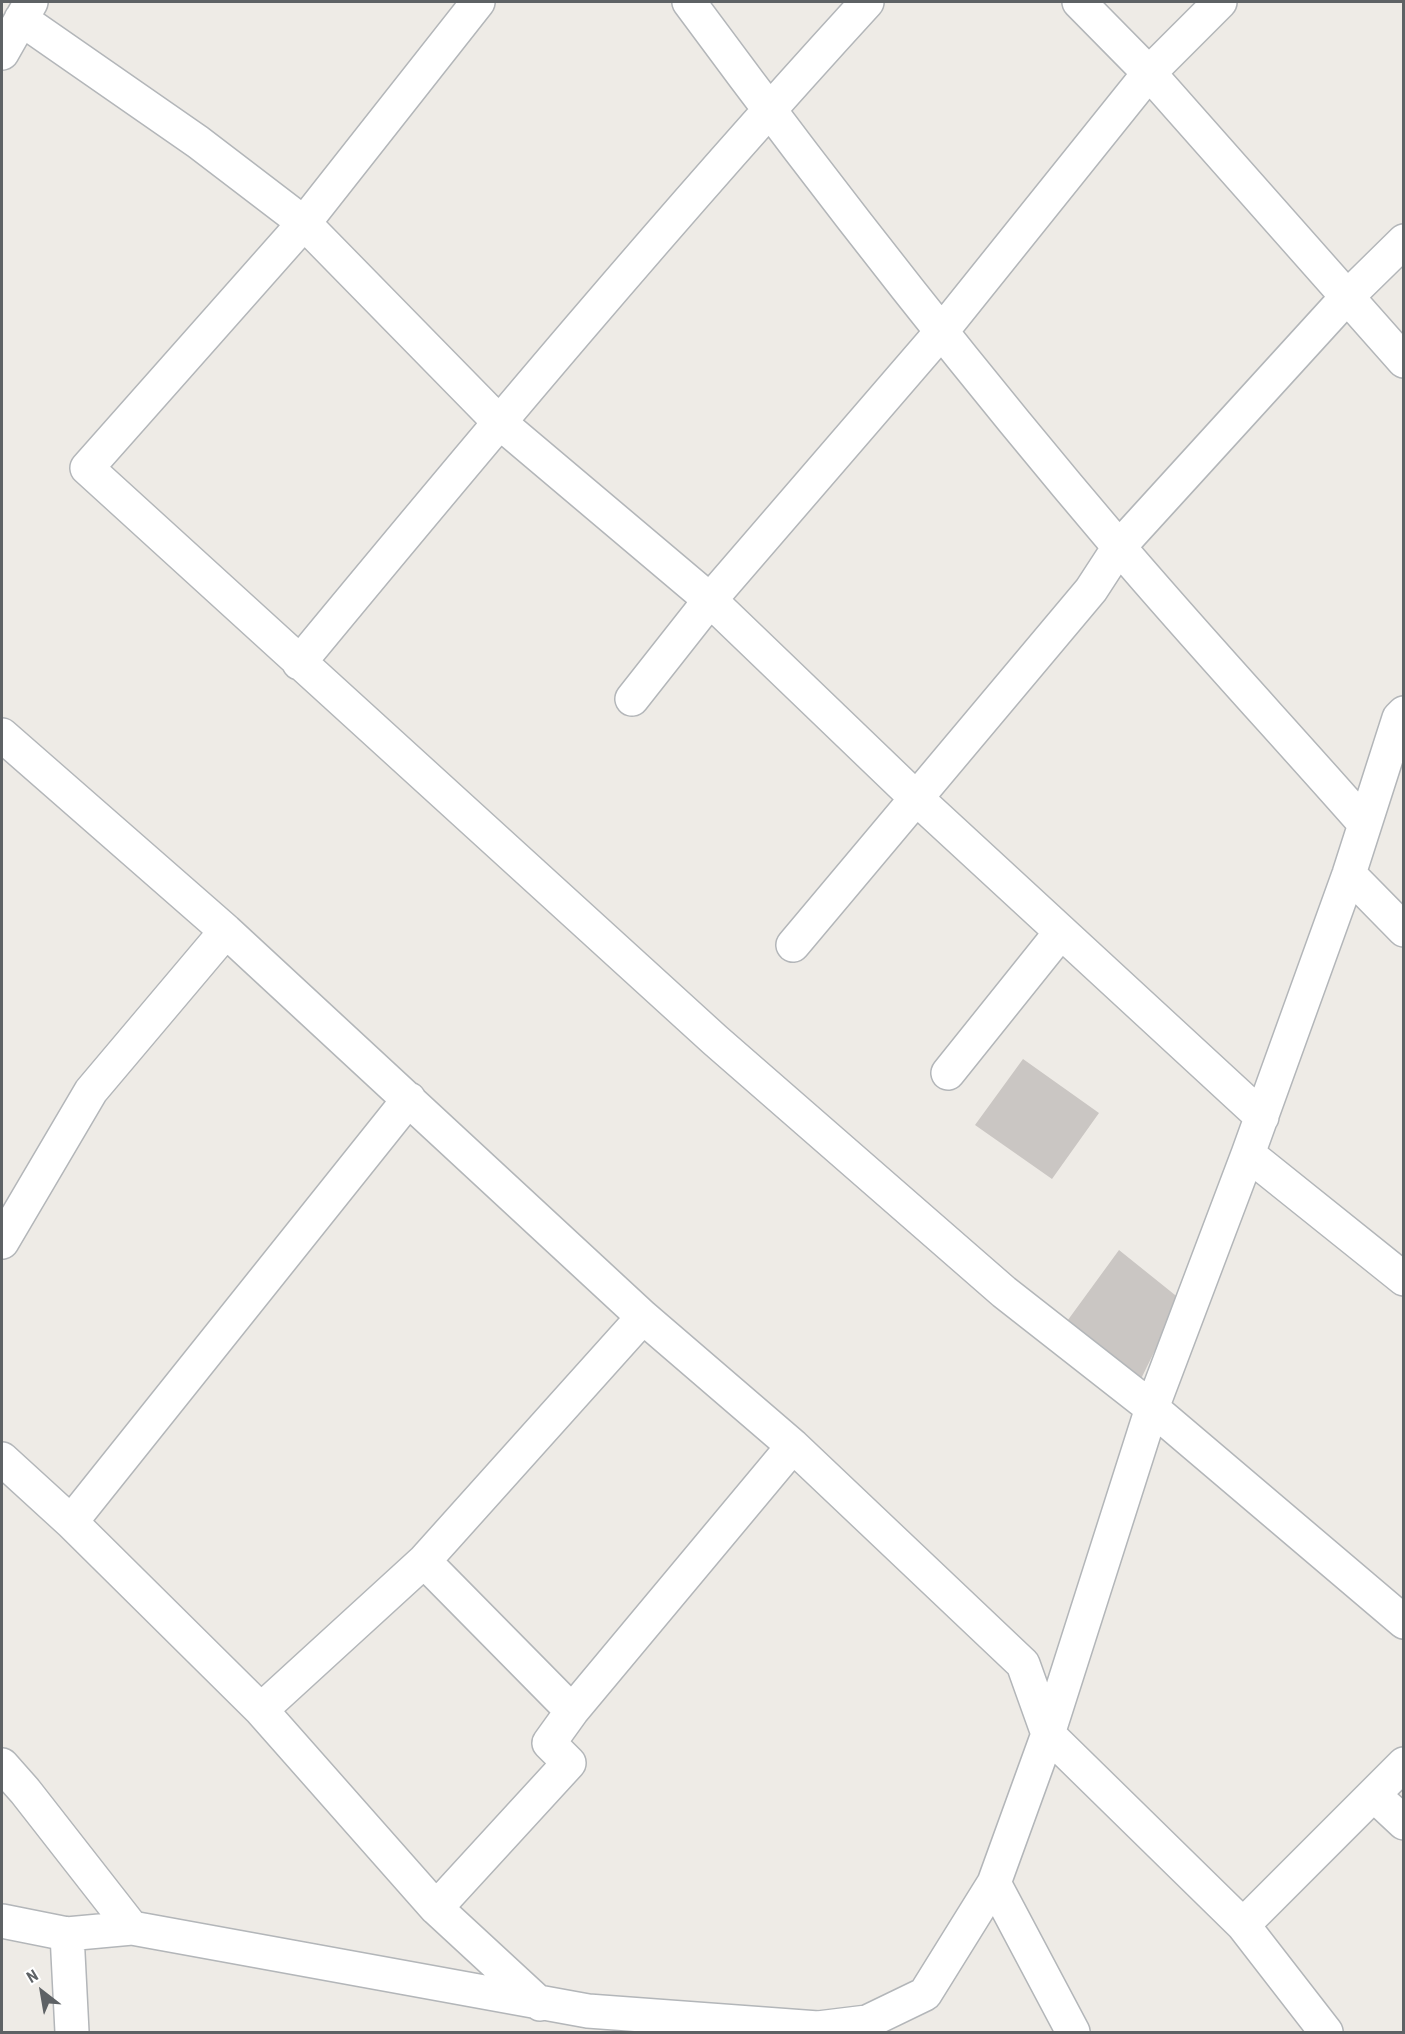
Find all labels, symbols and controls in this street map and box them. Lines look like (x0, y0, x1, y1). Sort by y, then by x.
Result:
north arrow (12, 1962, 72, 2022)
text: N (23, 1965, 42, 1987)

